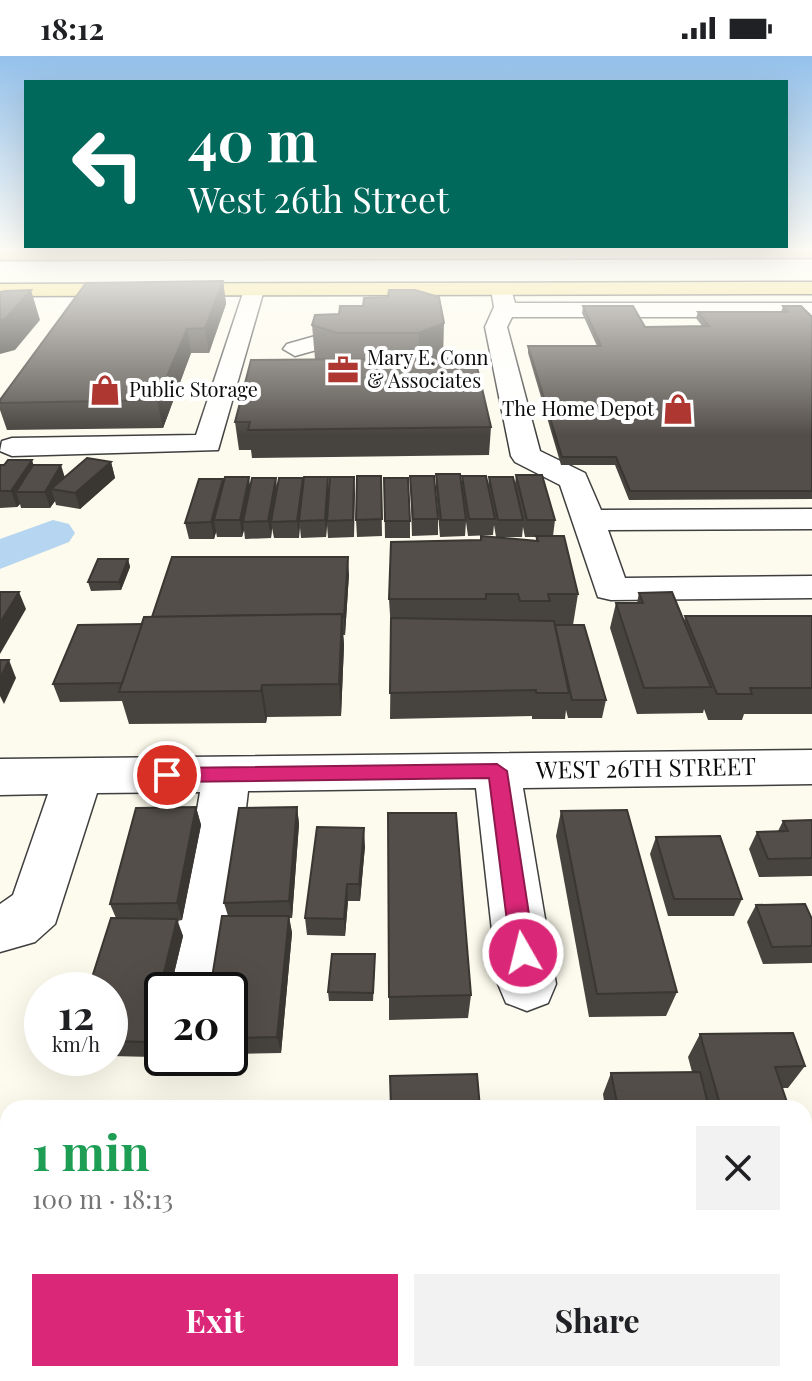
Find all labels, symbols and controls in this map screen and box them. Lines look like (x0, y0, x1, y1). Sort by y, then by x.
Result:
text: 18:12 (40, 8, 104, 48)
text: 40 m (188, 102, 317, 177)
icon: left (56, 112, 160, 216)
text: West 26th Street (188, 174, 449, 222)
place label: Mary E. Conn & Associates (367, 343, 489, 393)
office icon: Mary E. Conn & Associates (326, 353, 360, 387)
shop icon: Public Storage (88, 373, 122, 407)
place label: Public Storage (129, 375, 258, 402)
shop icon: The Home Depot (661, 392, 695, 426)
place label: The Home Depot (502, 394, 655, 421)
pin (133, 741, 201, 809)
street label: WEST 26TH STREET (535, 749, 756, 785)
icon: arrive (145, 753, 189, 797)
position arrow (481, 911, 565, 995)
speed limit sign: 20 (144, 972, 248, 1076)
text: 12 (58, 987, 94, 1040)
text: km/h (52, 1030, 100, 1057)
text: 1 min (32, 1119, 150, 1183)
button: close (696, 1126, 780, 1210)
text: 100 m · 18:13 (32, 1181, 173, 1216)
button: Exit (32, 1274, 398, 1366)
button: Share (414, 1274, 780, 1366)

